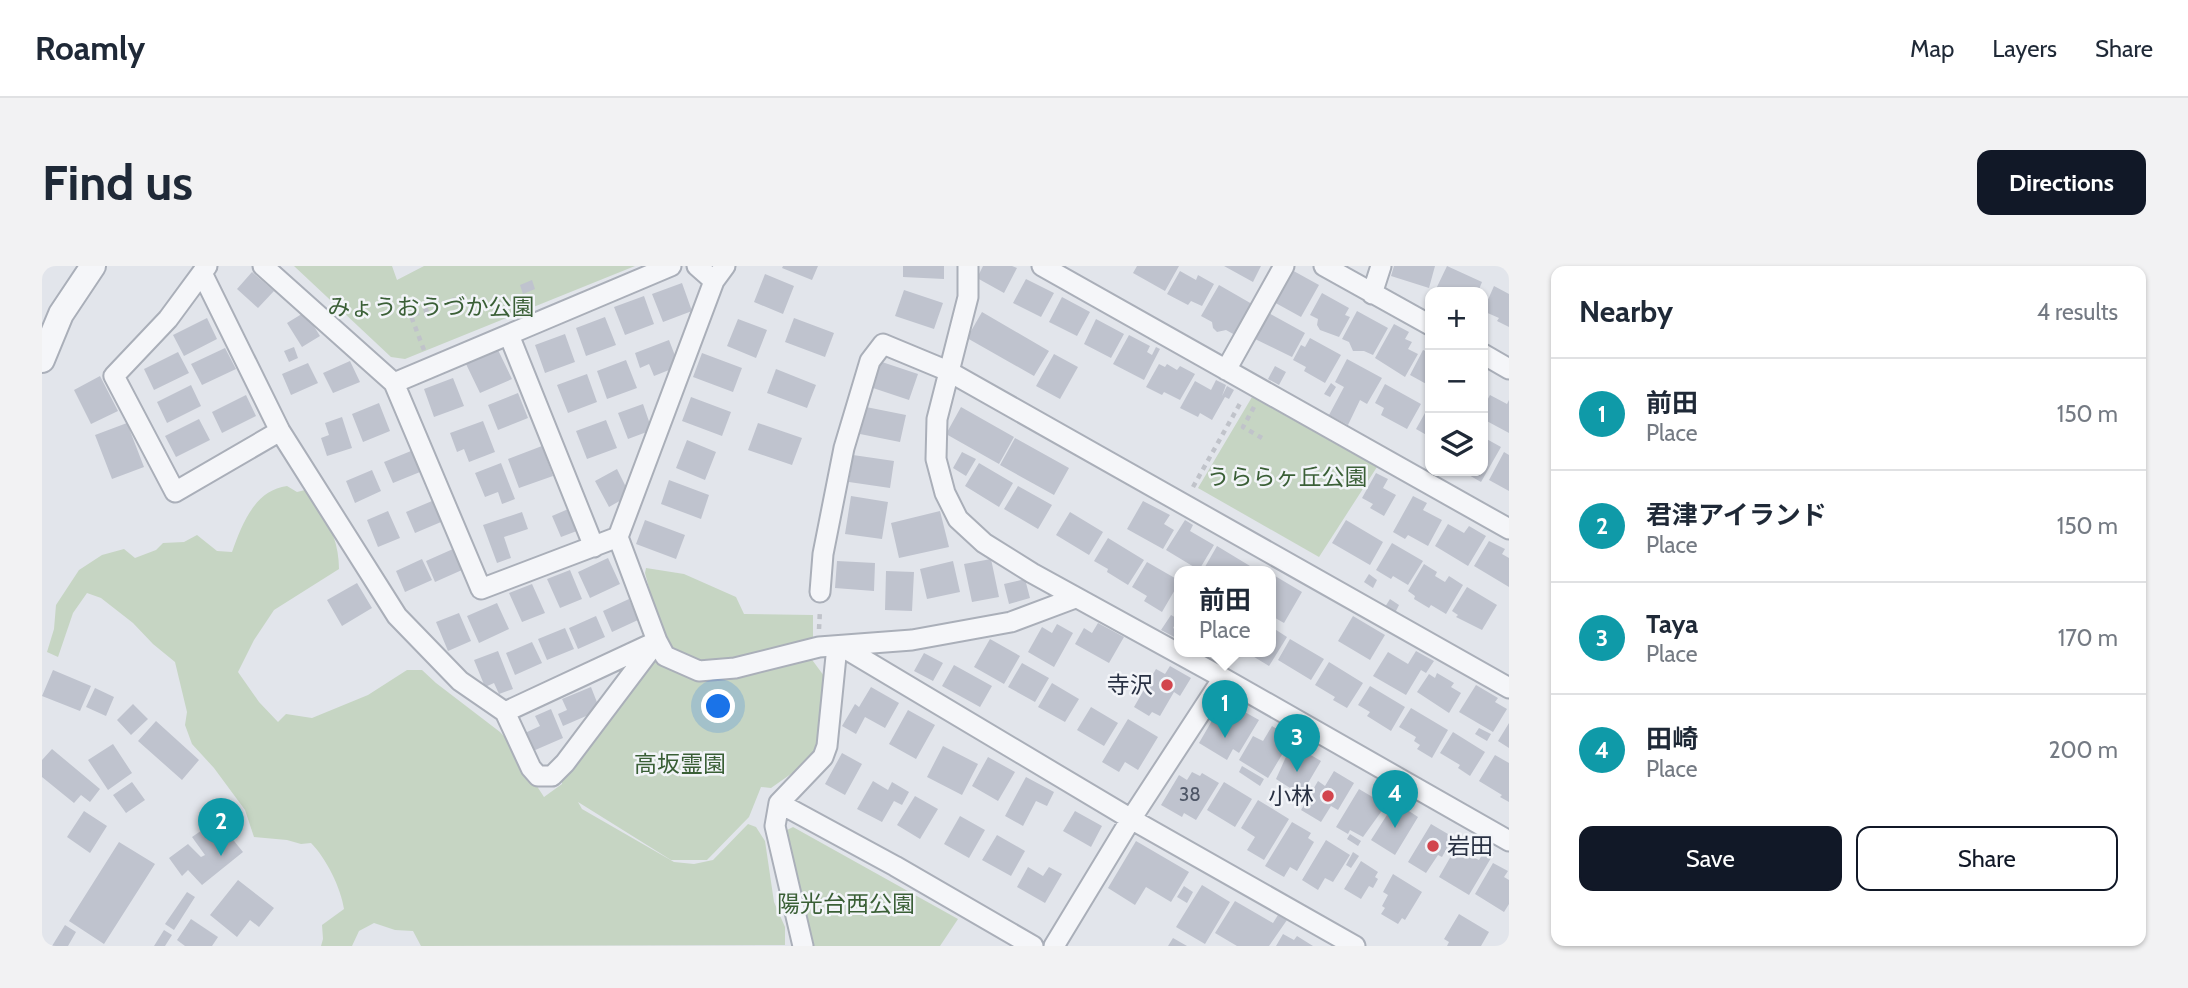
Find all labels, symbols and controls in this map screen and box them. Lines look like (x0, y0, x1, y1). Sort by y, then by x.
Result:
text: Roamly (35, 28, 145, 68)
text: Map (1910, 34, 1954, 63)
text: Layers (1992, 34, 2057, 63)
text: Share (2095, 34, 2153, 63)
button: Directions (1977, 150, 2146, 215)
text: Find us (42, 153, 193, 212)
map controls (1425, 287, 1488, 476)
button: + (1425, 287, 1488, 350)
park label: みょうおうづか公園 (328, 293, 535, 321)
text: Nearby (1579, 293, 1673, 330)
text: 4 results (2037, 298, 2118, 326)
button: − (1425, 350, 1488, 413)
text: 前田 (1646, 387, 1698, 419)
text: 1 (1598, 400, 1606, 428)
text: 150 m (2057, 400, 2118, 428)
button: layers (1425, 413, 1488, 476)
text: Place (1646, 419, 1698, 447)
park label: うららヶ丘公園 (1207, 463, 1368, 491)
text: 君津アイランド (1646, 499, 1827, 531)
text: 2 (1596, 512, 1608, 540)
text: 150 m (2057, 512, 2118, 540)
text: Place (1646, 531, 1698, 559)
popup (1174, 566, 1276, 657)
text: 前田 (1199, 584, 1251, 616)
text: Taya (1646, 608, 1698, 640)
text: Place (1199, 616, 1251, 644)
text: 3 (1596, 624, 1608, 652)
text: 170 m (2058, 624, 2118, 652)
text: Place (1646, 640, 1698, 668)
place label: 寺沢 (1107, 671, 1153, 699)
marker: 寺沢 (1159, 677, 1175, 693)
pin: 1 (1202, 680, 1248, 738)
your location (701, 689, 735, 723)
pin: 3 (1274, 714, 1320, 772)
text: 田崎 (1646, 723, 1698, 755)
text: 4 (1595, 736, 1609, 764)
text: 200 m (2048, 736, 2118, 764)
park label: 高坂霊園 (634, 750, 726, 778)
text: Place (1646, 755, 1698, 783)
pin: 4 (1372, 770, 1418, 828)
place label: 小林 (1268, 782, 1314, 810)
house number: 38 (1179, 783, 1201, 806)
marker: 小林 (1320, 788, 1336, 804)
pin: 2 (198, 798, 244, 856)
button: Save (1579, 826, 1842, 891)
button: Share (1856, 826, 2118, 891)
place label: 岩田 (1447, 832, 1493, 860)
marker: 岩田 (1425, 838, 1441, 854)
park label: 陽光台西公園 (777, 890, 915, 918)

